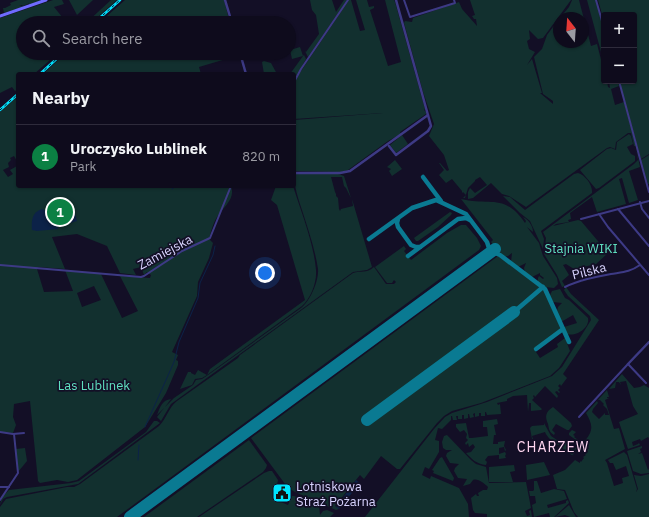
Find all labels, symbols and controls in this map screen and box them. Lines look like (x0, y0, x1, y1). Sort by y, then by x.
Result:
north arrow (553, 12, 589, 48)
map controls (601, 12, 637, 84)
button: + (601, 12, 637, 48)
search box (16, 16, 296, 60)
icon: search (30, 27, 52, 49)
text: Search here (62, 29, 142, 48)
button: − (601, 48, 637, 84)
text: Nearby (32, 87, 90, 109)
text: Uroczysko Lublinek (70, 139, 207, 158)
text: 1 (41, 148, 49, 165)
text: 820 m (242, 148, 280, 165)
text: Park (70, 158, 96, 175)
pin: 1 (47, 197, 73, 227)
street label: Zamiejska (135, 230, 195, 273)
park label: Stajnia WIKI (544, 240, 618, 257)
street label: Pilska (570, 259, 608, 283)
your location (255, 263, 275, 283)
park label: Las Lublinek (58, 377, 130, 394)
district label: CHARZEW (517, 438, 589, 456)
place label: Lotniskowa Straż Pożarna (296, 478, 376, 510)
public building icon: Lotniskowa Straż Pożarna (271, 482, 293, 504)

